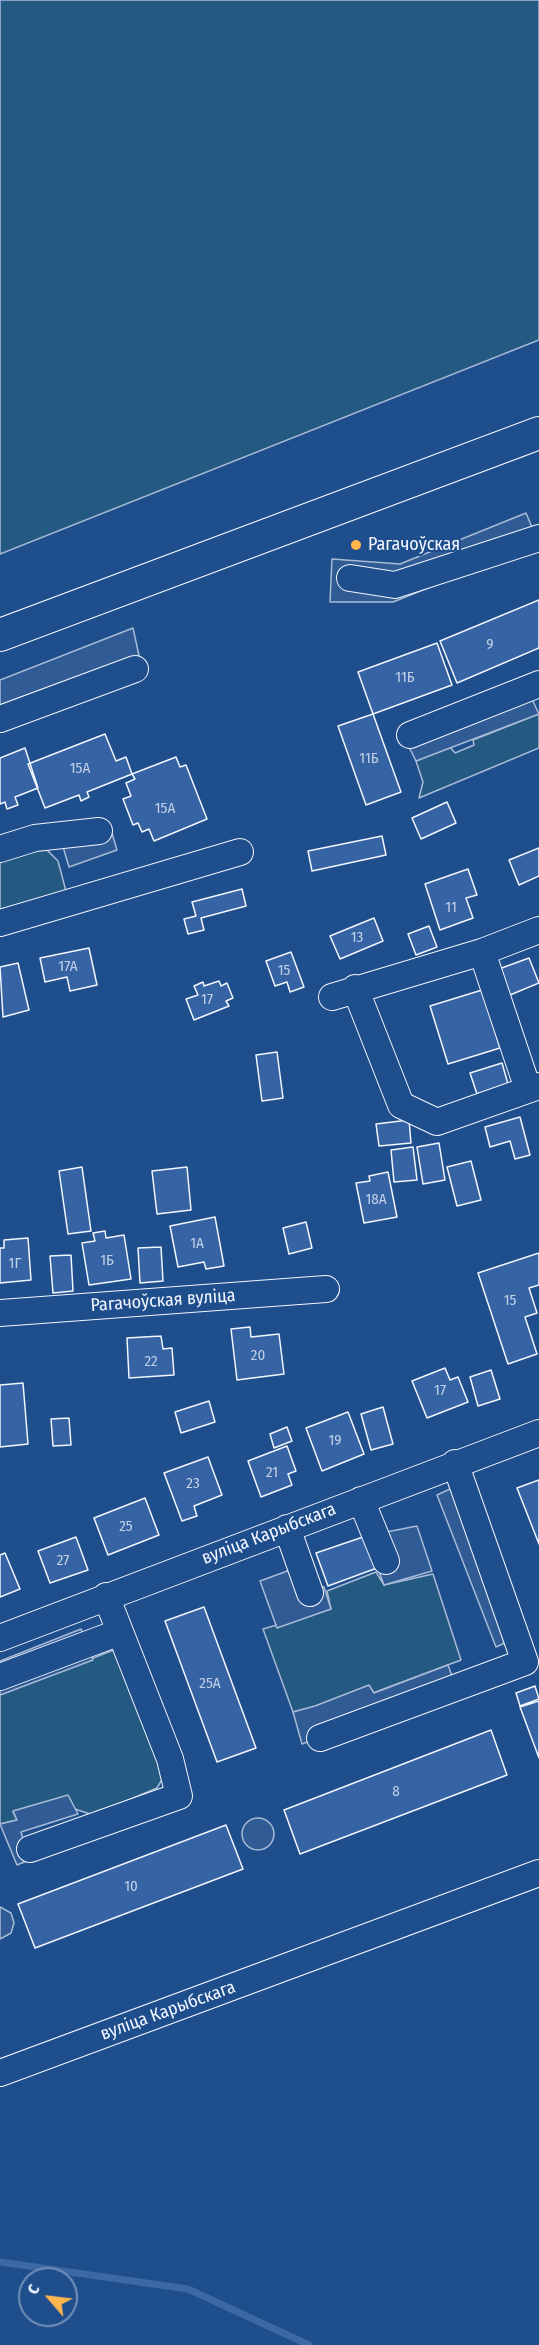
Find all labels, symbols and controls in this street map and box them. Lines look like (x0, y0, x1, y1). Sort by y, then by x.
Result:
place label: Рагачоўская (368, 534, 460, 556)
marker: Рагачоўская (349, 538, 363, 552)
house number: 9 (486, 636, 494, 654)
house number: 11Б (395, 669, 415, 687)
house number: 11Б (359, 750, 379, 768)
house number: 15А (70, 760, 90, 778)
house number: 15А (155, 800, 175, 818)
house number: 11 (445, 899, 457, 917)
house number: 13 (351, 929, 363, 947)
house number: 17А (58, 958, 78, 976)
house number: 15 (278, 962, 290, 980)
house number: 17 (201, 991, 213, 1009)
house number: 18А (365, 1191, 387, 1209)
house number: 1А (190, 1235, 204, 1253)
house number: 1Б (100, 1252, 114, 1270)
house number: 1Г (9, 1255, 21, 1273)
street label: Рагачоўская вуліца (90, 1285, 236, 1317)
house number: 15 (504, 1292, 516, 1310)
house number: 20 (251, 1347, 265, 1365)
house number: 22 (144, 1353, 158, 1371)
house number: 17 (434, 1382, 446, 1400)
house number: 19 (328, 1432, 342, 1450)
house number: 21 (266, 1464, 278, 1482)
house number: 23 (186, 1475, 200, 1493)
street label: вуліца Карыбскага (199, 1498, 339, 1570)
house number: 25 (119, 1518, 133, 1536)
house number: 27 (57, 1552, 69, 1570)
house number: 25А (199, 1675, 221, 1693)
house number: 8 (392, 1783, 400, 1801)
house number: 10 (124, 1878, 138, 1896)
street label: вуліца Карыбскага (98, 1977, 238, 2045)
north arrow (18, 2267, 78, 2327)
text: С (23, 2281, 44, 2297)

